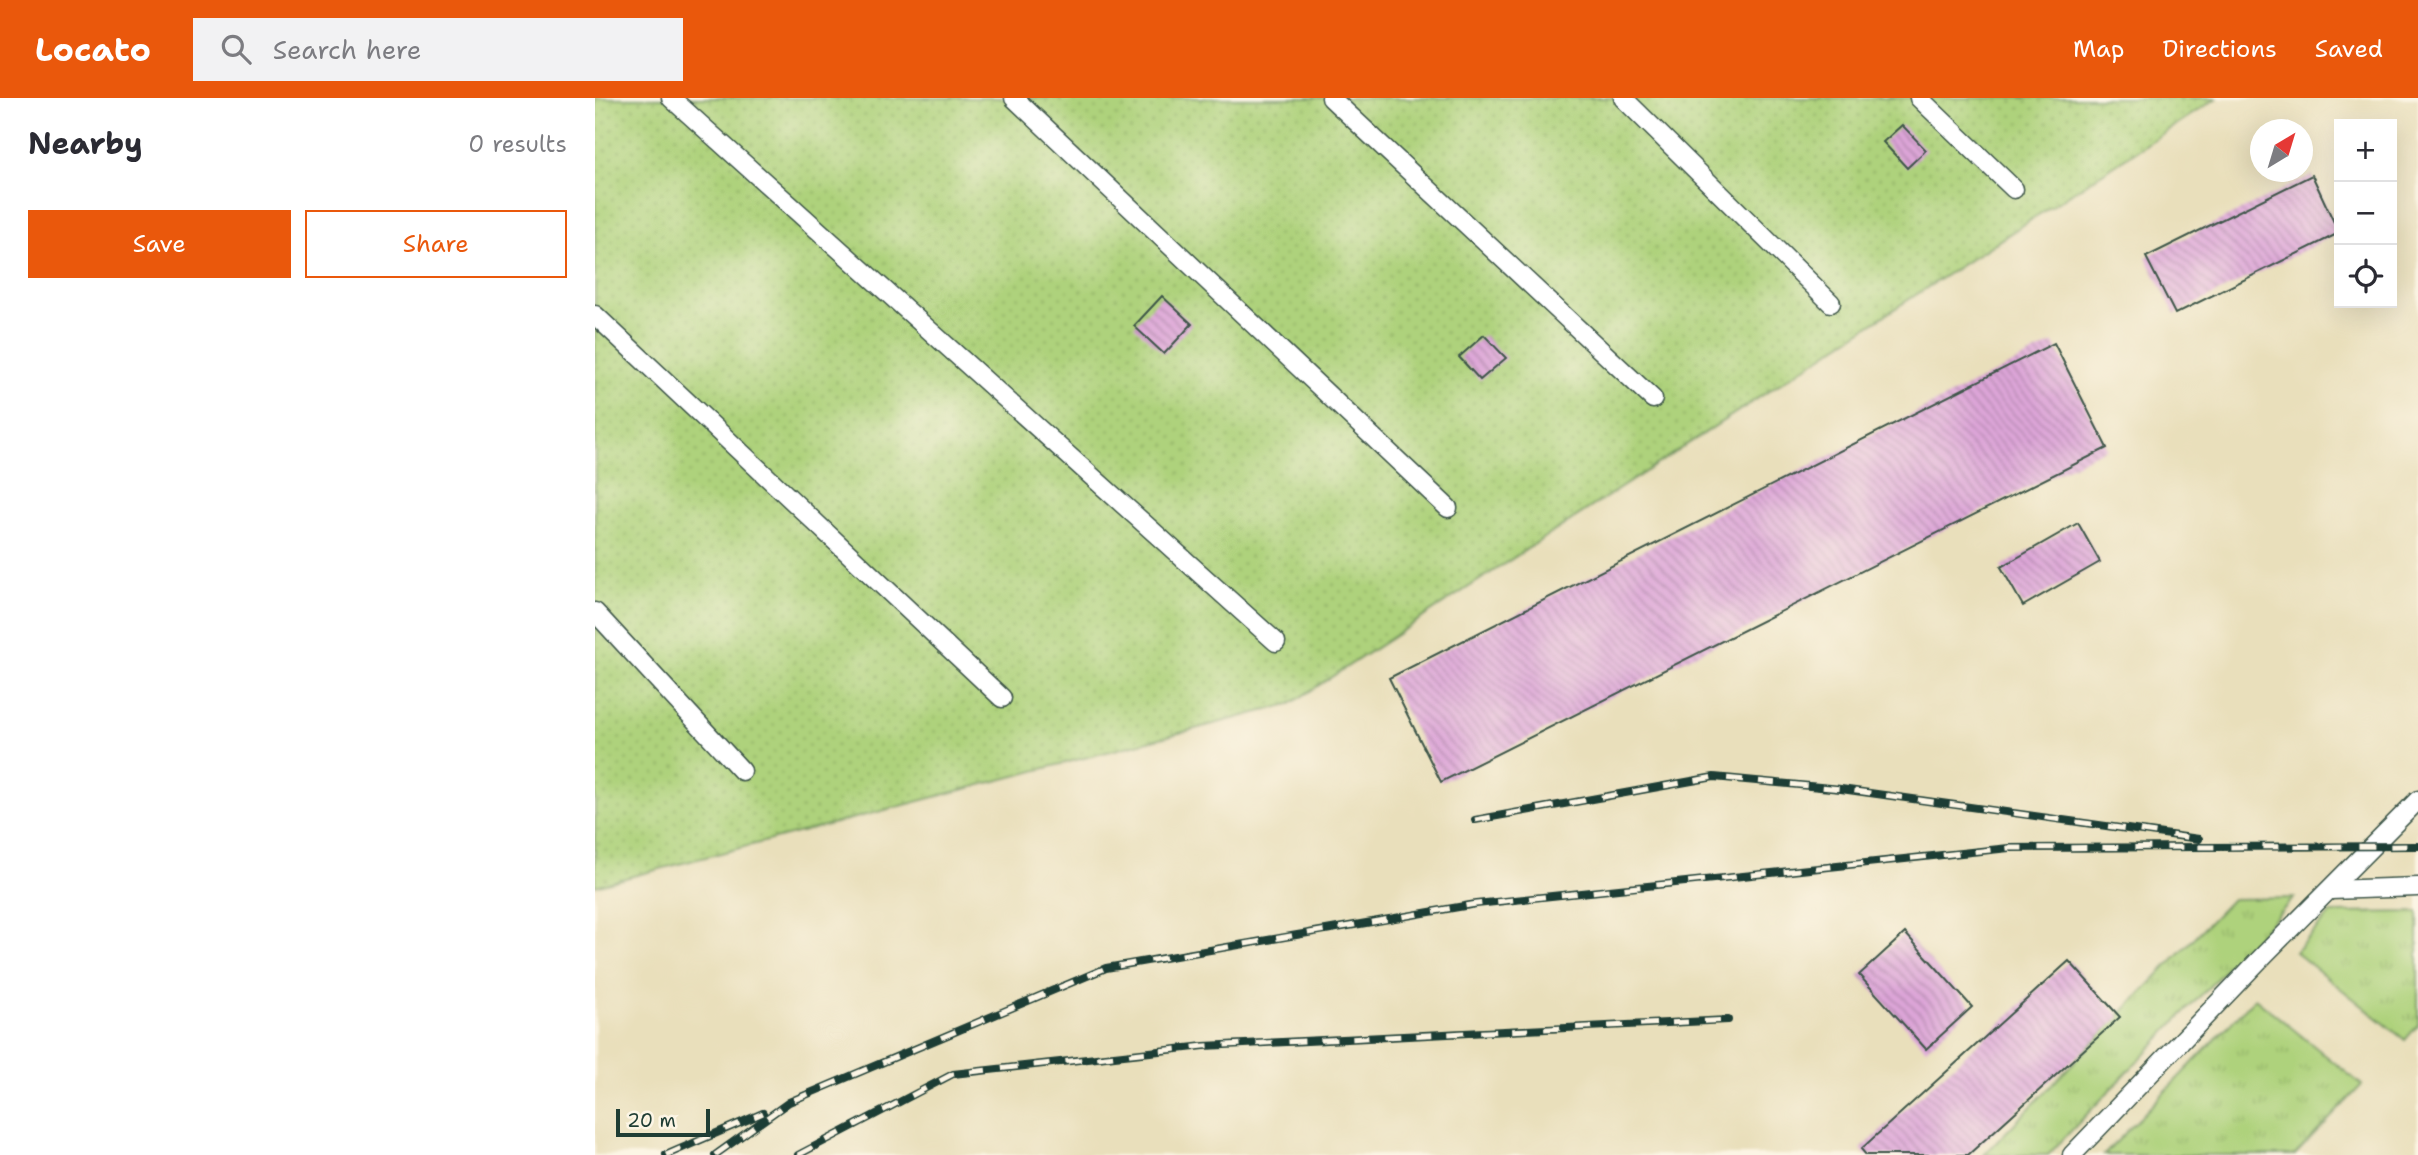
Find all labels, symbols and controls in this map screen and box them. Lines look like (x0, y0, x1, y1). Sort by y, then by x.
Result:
search box (193, 18, 683, 81)
text: Locato (35, 27, 151, 72)
icon: search (217, 30, 255, 68)
text: Search here (273, 32, 421, 67)
text: Map (2073, 33, 2124, 65)
text: Directions (2162, 33, 2277, 65)
text: Saved (2315, 33, 2383, 65)
north arrow (2250, 119, 2313, 182)
map controls (2334, 119, 2397, 308)
button: + (2334, 119, 2397, 182)
text: Nearby (28, 123, 143, 164)
text: 0 results (468, 129, 567, 159)
button: − (2334, 182, 2397, 245)
button: Save (28, 210, 291, 278)
button: Share (305, 210, 567, 278)
button: locate (2334, 245, 2397, 308)
scale bar (616, 1106, 711, 1138)
text: 20 m (627, 1108, 676, 1133)

